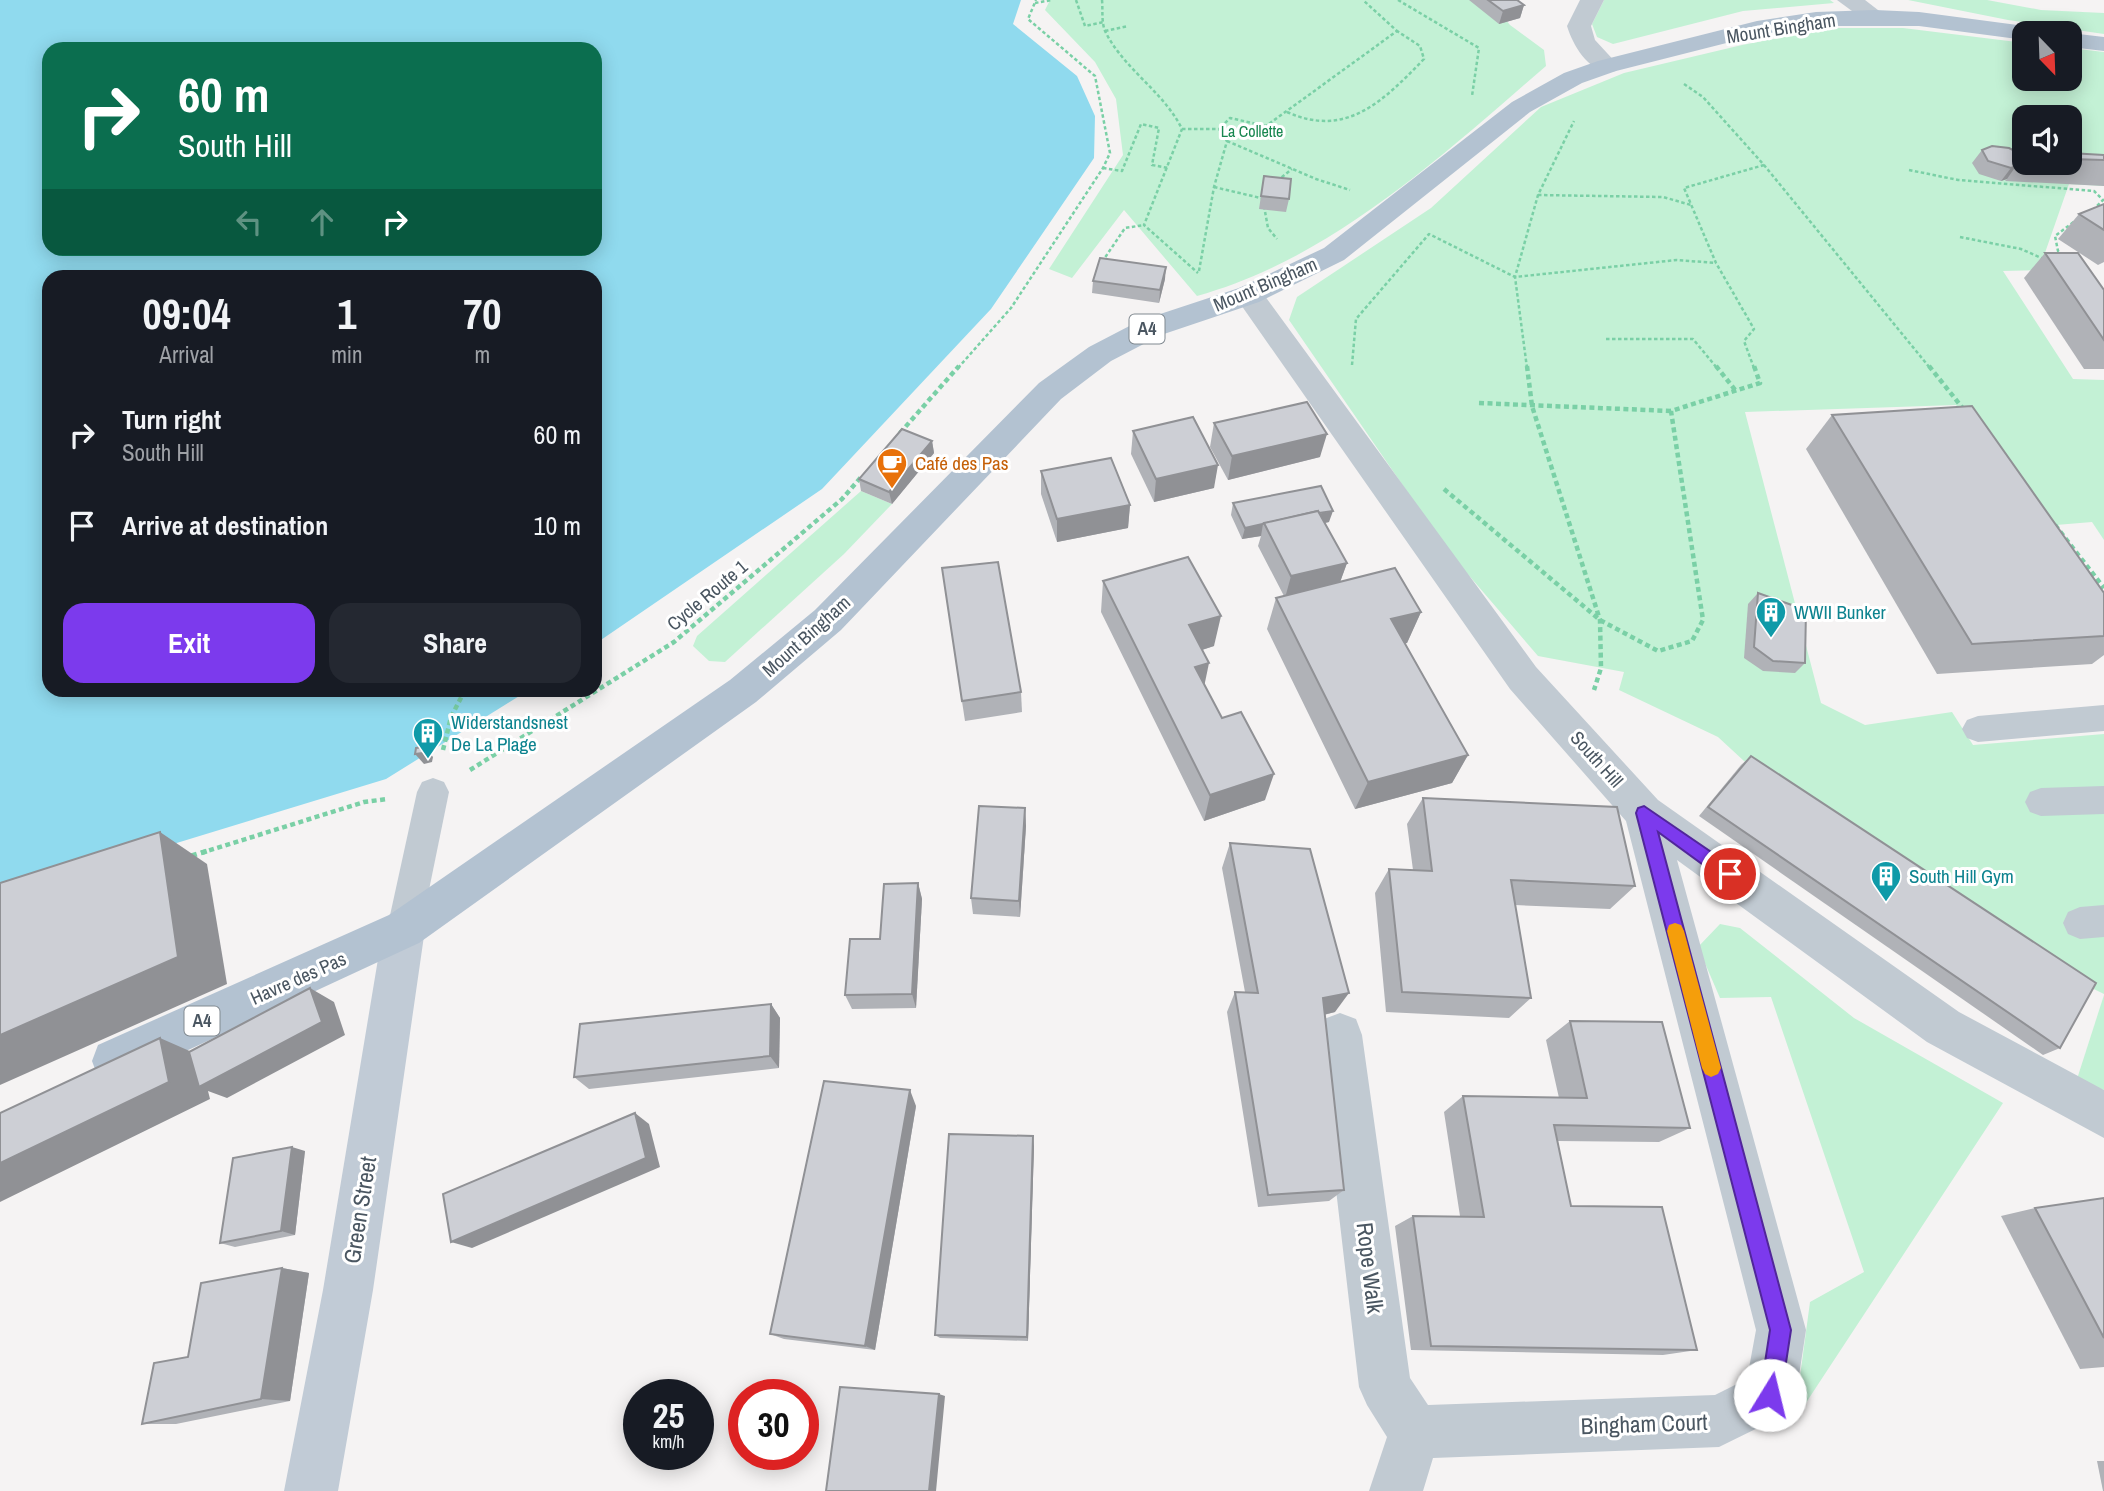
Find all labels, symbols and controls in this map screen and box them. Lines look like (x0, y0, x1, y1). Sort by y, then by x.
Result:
street label: Mount Bingham (1725, 7, 1837, 49)
north arrow (2012, 21, 2082, 91)
map controls (2012, 21, 2082, 175)
text: 60 m (178, 61, 270, 127)
icon: right (63, 70, 154, 161)
button: sound (2012, 105, 2082, 175)
park label: La Collette (1221, 120, 1283, 142)
text: South Hill (178, 124, 292, 167)
icon: left (230, 203, 268, 241)
icon: ahead (303, 203, 341, 241)
icon: right (376, 203, 414, 241)
street label: Mount Bingham (1209, 251, 1321, 317)
text: 09:04 (143, 286, 231, 342)
text: 1 (337, 286, 356, 342)
text: 70 (463, 286, 501, 342)
road number: A4 (1130, 314, 1164, 344)
text: Arrival (159, 339, 214, 370)
text: min (331, 339, 363, 370)
text: m (474, 339, 490, 370)
text: Turn right (122, 402, 221, 437)
icon: right (63, 416, 101, 454)
text: 60 m (534, 417, 581, 452)
text: South Hill (122, 437, 204, 468)
cafe icon: Café des Pas (875, 446, 909, 490)
place label: Café des Pas (915, 450, 1009, 476)
icon: arrive (63, 507, 101, 545)
text: Arrive at destination (122, 508, 328, 543)
text: 10 m (534, 508, 581, 543)
street label: Cycle Route 1 (661, 553, 753, 636)
street label: Mount Bingham (756, 590, 856, 682)
building icon: WWII Bunker (1754, 595, 1788, 639)
place label: WWII Bunker (1794, 599, 1887, 625)
button: Exit (63, 603, 315, 683)
button: Share (329, 603, 581, 683)
place label: Widerstandsnest De La Plage (451, 709, 569, 757)
building icon: Widerstandsnest De La Plage (411, 716, 445, 760)
street label: South Hill (1565, 725, 1629, 793)
pin (1700, 844, 1760, 904)
icon: arrive (1711, 855, 1749, 893)
building icon: South Hill Gym (1869, 859, 1903, 903)
place label: South Hill Gym (1909, 863, 2014, 889)
street label: Havre des Pas (246, 945, 350, 1011)
road number: A4 (184, 1006, 220, 1036)
street label: Green Street (336, 1154, 383, 1266)
street label: Rope Walk (1350, 1221, 1392, 1316)
position arrow (1733, 1358, 1807, 1432)
speed limit sign: 30 (728, 1379, 819, 1470)
text: 25 (653, 1392, 684, 1439)
street label: Bingham Court (1580, 1406, 1708, 1441)
text: km/h (653, 1429, 685, 1454)

